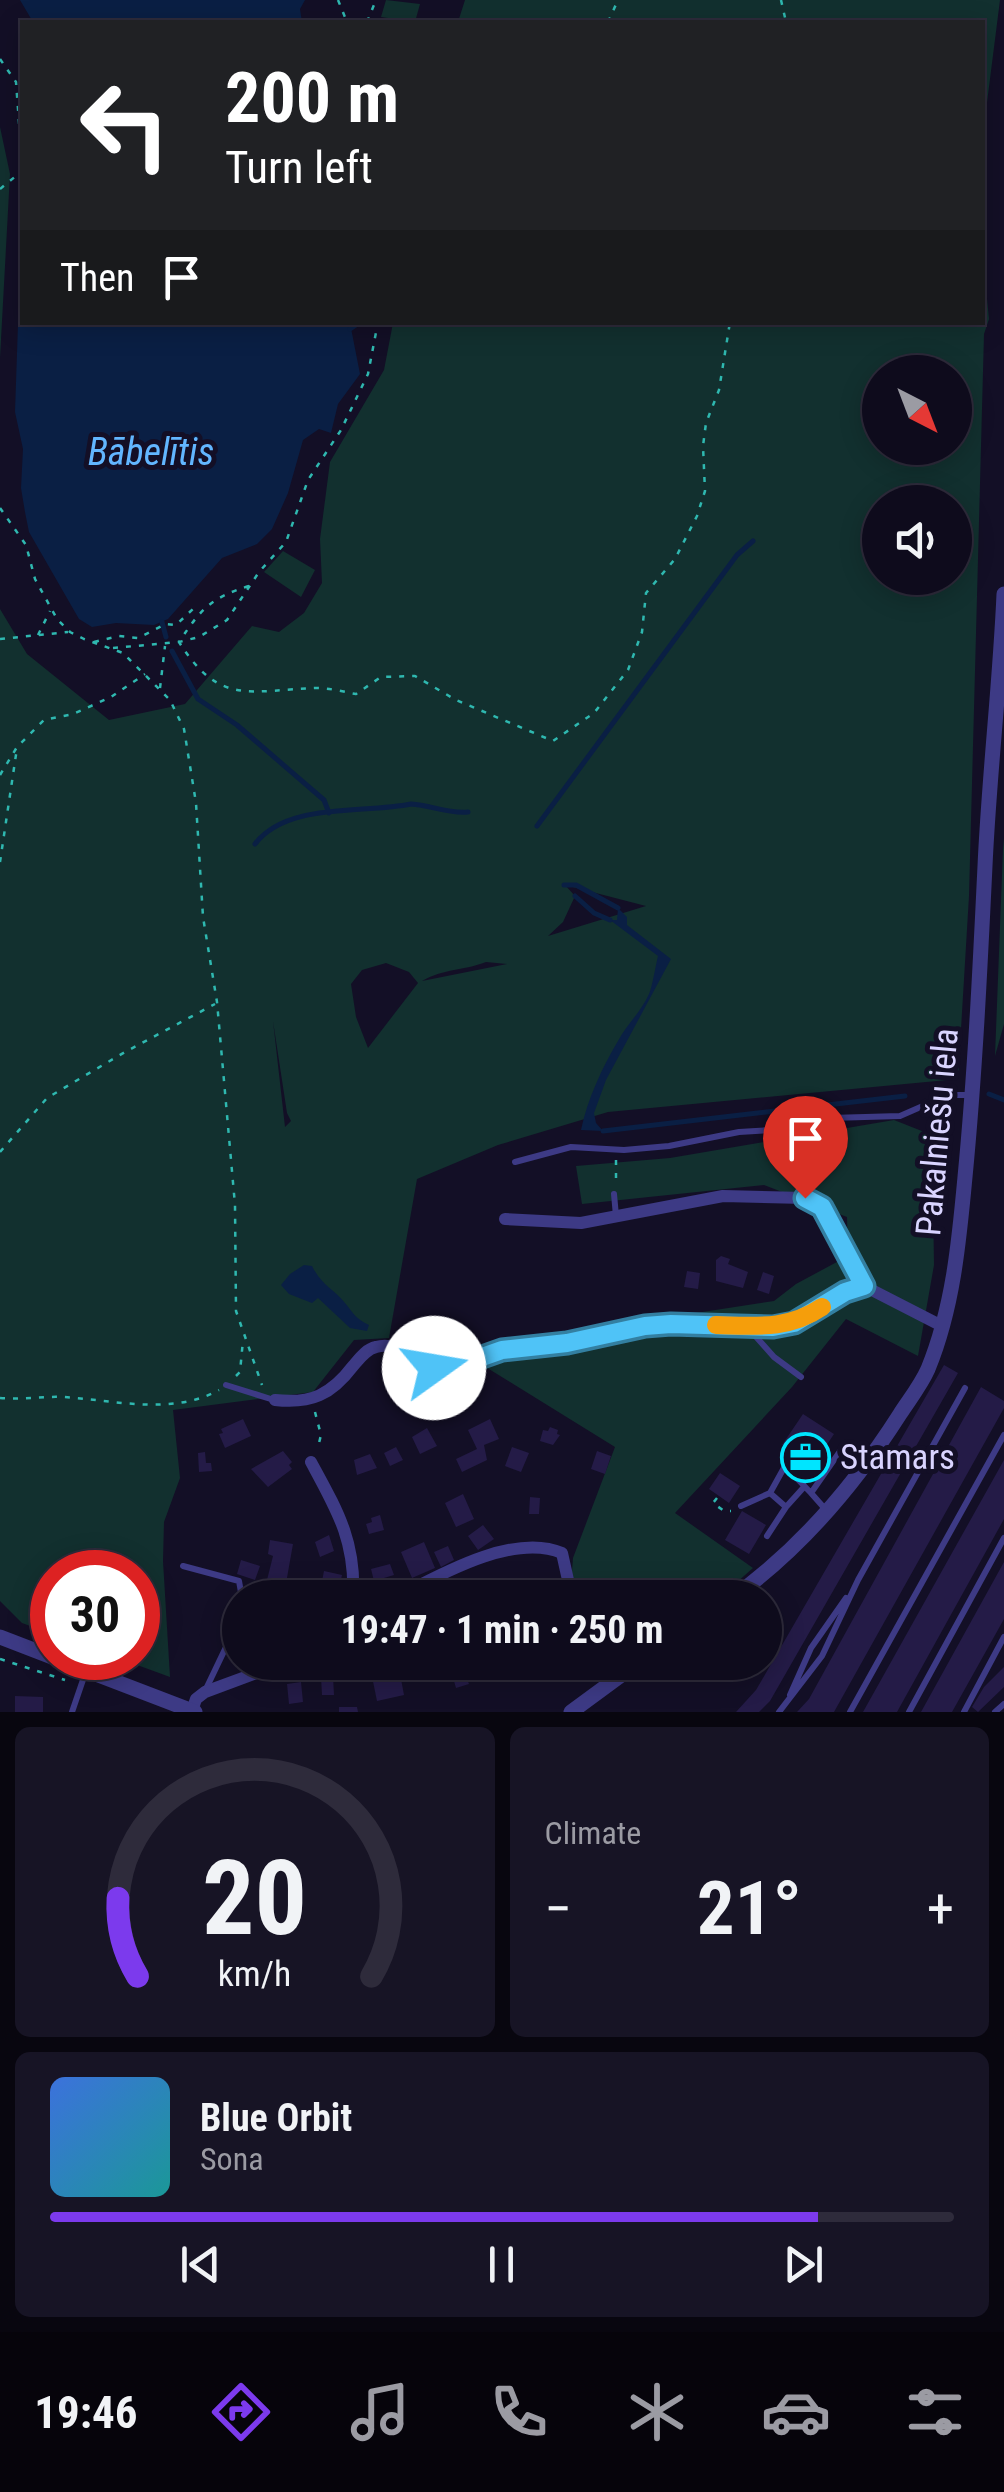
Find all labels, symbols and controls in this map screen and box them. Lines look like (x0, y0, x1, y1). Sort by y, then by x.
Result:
text: 200 m (225, 57, 399, 139)
icon: left (60, 60, 190, 190)
text: Turn left (225, 141, 373, 194)
icon: arrive (154, 250, 209, 305)
text: Then (60, 256, 134, 300)
north arrow (862, 355, 972, 465)
map controls (862, 355, 972, 595)
water label: Bābelītis (88, 430, 214, 474)
button: sound (862, 485, 972, 595)
street label: Pakalniešu iela (908, 1027, 967, 1237)
pin (763, 1096, 848, 1199)
icon: arrive (778, 1111, 833, 1166)
position arrow (382, 1316, 486, 1420)
office icon: Stamars (779, 1431, 831, 1483)
place label: Stamars (840, 1437, 955, 1478)
speed limit sign: 30 (30, 1550, 160, 1680)
text: 19:47 · 1 min · 250 m (341, 1608, 663, 1652)
text: Climate (545, 1814, 641, 1852)
text: 20 (202, 1838, 307, 1959)
text: 21° (697, 1864, 802, 1952)
text: − (545, 1877, 572, 1941)
text: + (927, 1877, 954, 1941)
text: km/h (218, 1953, 292, 1995)
text: Blue Orbit (200, 2096, 352, 2140)
text: Sona (200, 2140, 263, 2178)
icon: previous (173, 2237, 228, 2292)
icon: pause (474, 2237, 529, 2292)
icon: next (776, 2237, 831, 2292)
icon: directions (206, 2377, 276, 2447)
icon: music (345, 2377, 415, 2447)
icon: phone (484, 2377, 554, 2447)
icon: climate (622, 2377, 692, 2447)
icon: car (761, 2377, 831, 2447)
icon: filters (900, 2377, 970, 2447)
text: 19:46 (34, 2386, 138, 2439)

